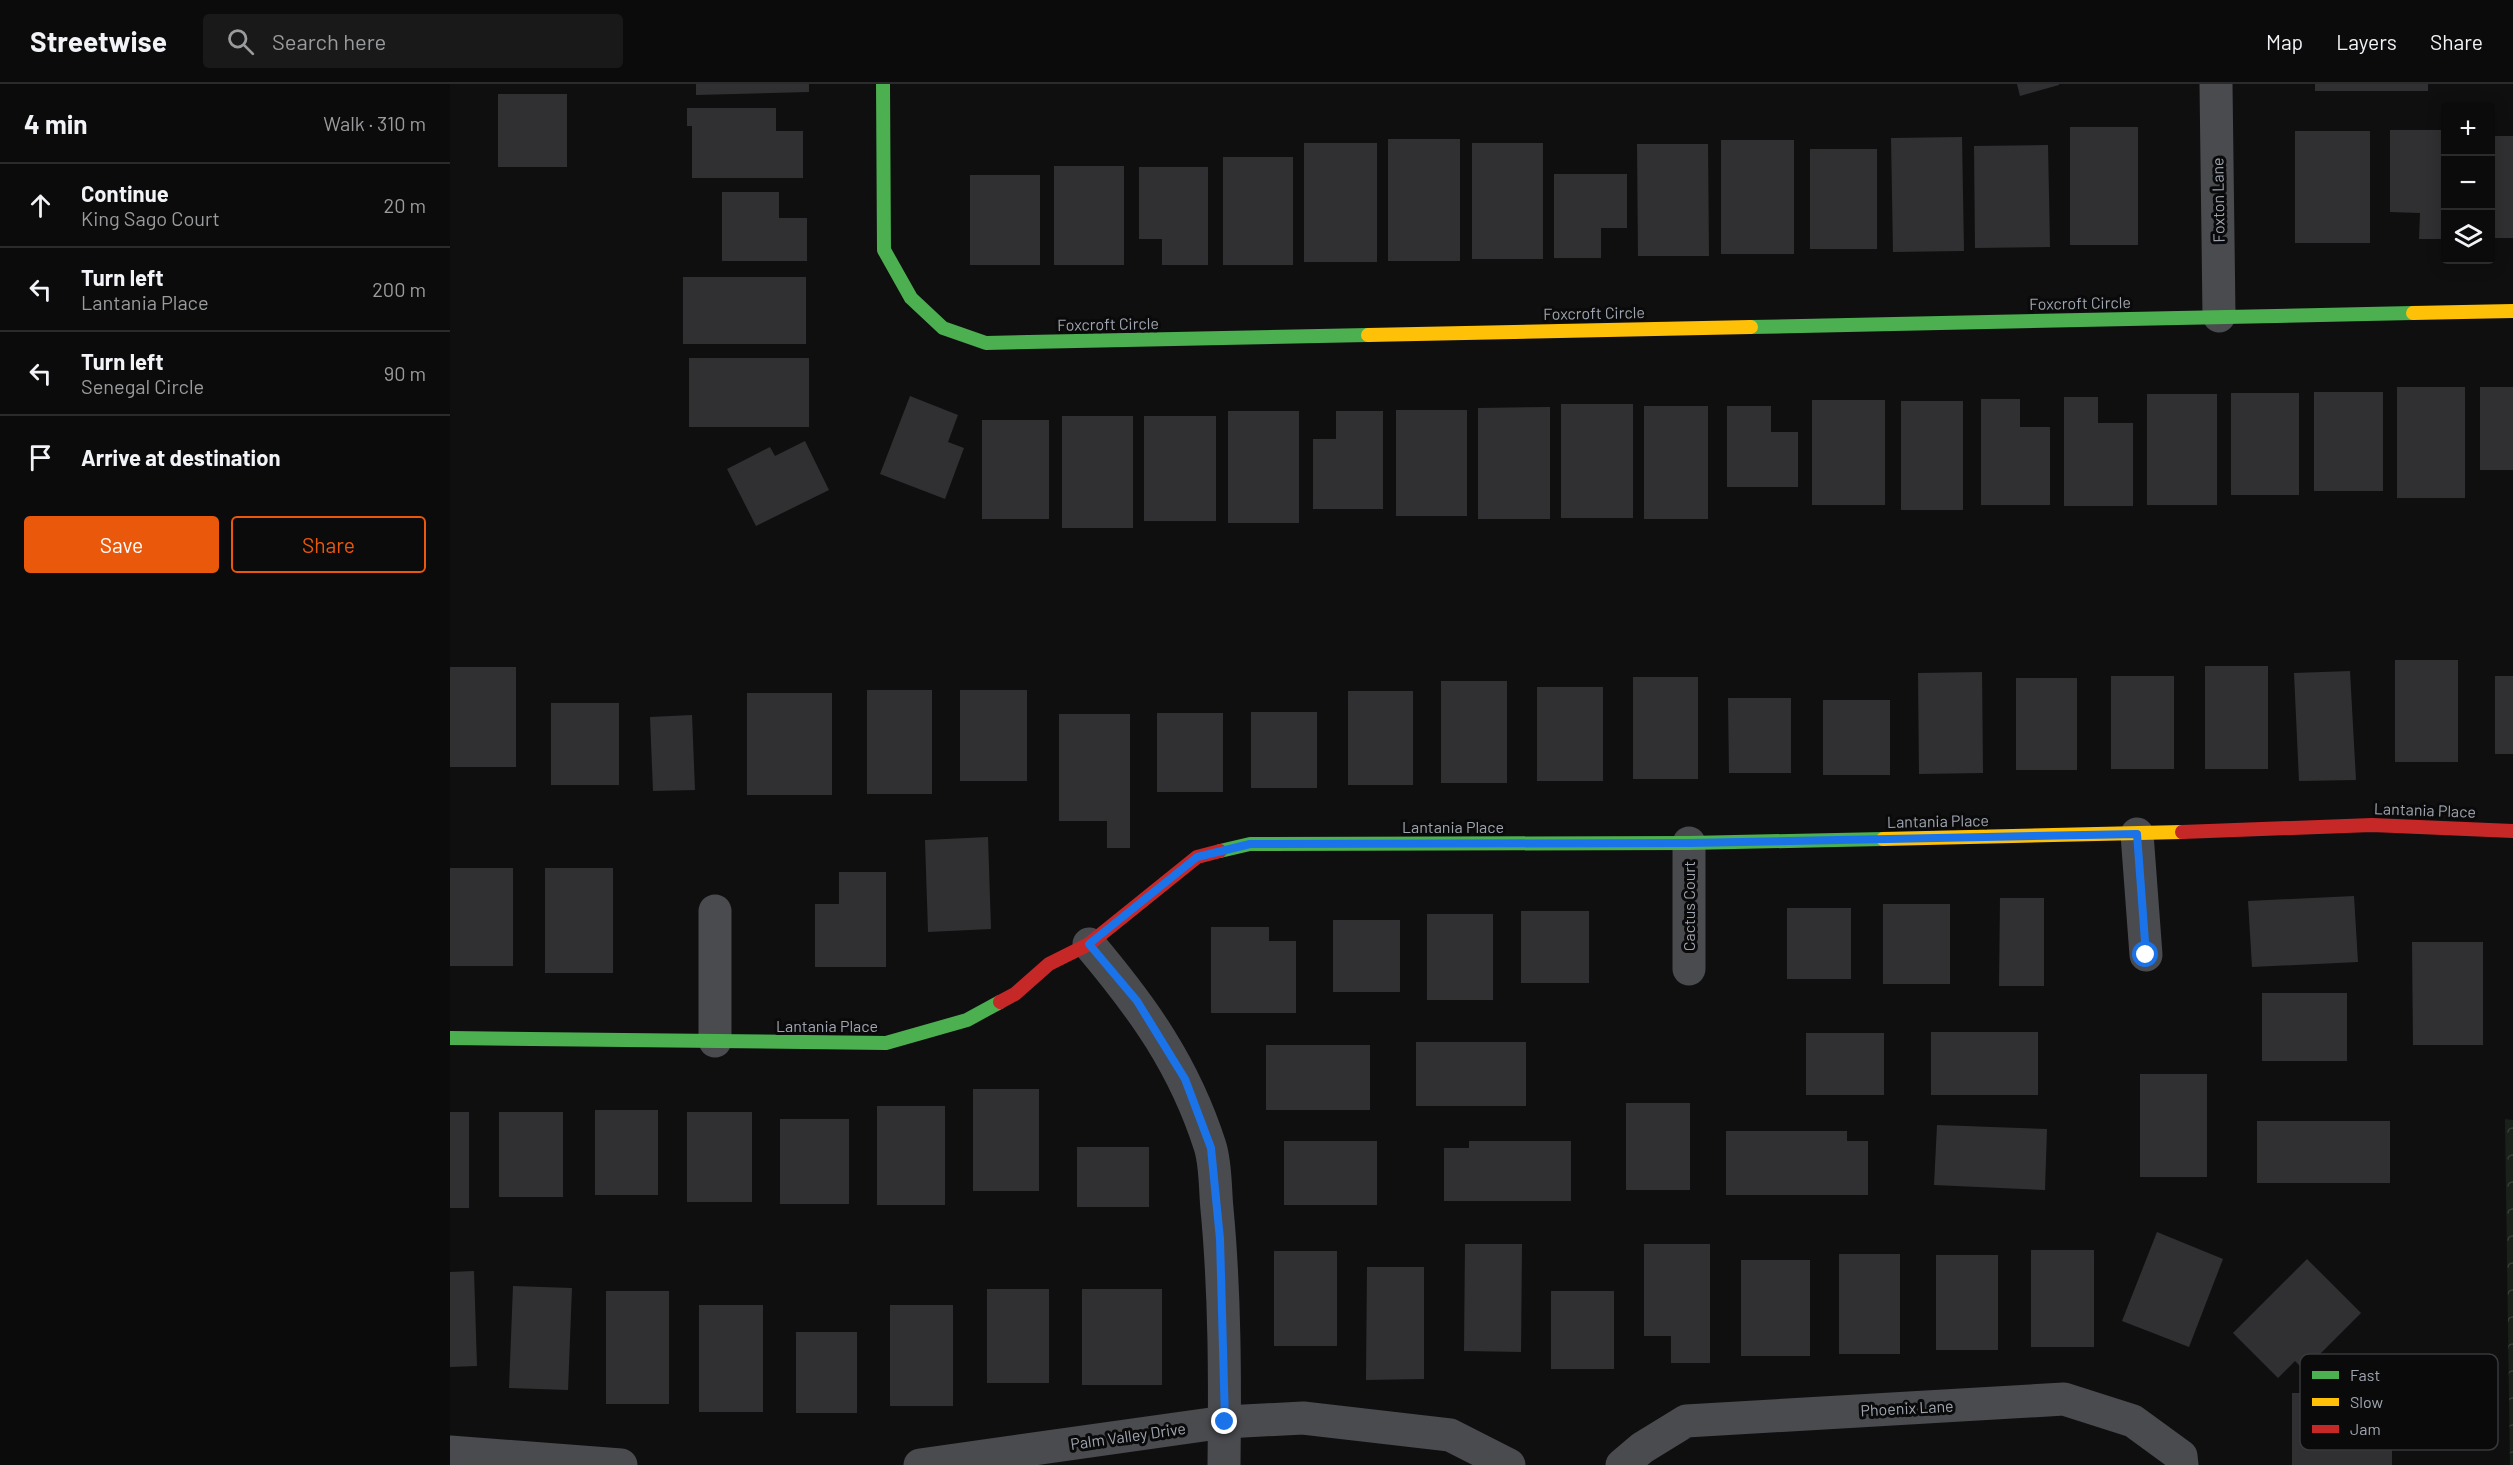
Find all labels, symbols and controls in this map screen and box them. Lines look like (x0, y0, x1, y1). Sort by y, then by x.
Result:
search box (203, 14, 623, 68)
text: Streetwise (30, 24, 167, 58)
icon: search (224, 25, 257, 58)
text: Search here (272, 28, 386, 54)
text: Map (2266, 29, 2303, 54)
text: Layers (2336, 29, 2397, 54)
text: Share (2430, 29, 2483, 54)
map controls (2441, 102, 2495, 264)
button: + (2441, 102, 2495, 156)
text: 4 min (24, 108, 88, 139)
text: Walk · 310 m (323, 111, 426, 135)
button: − (2441, 156, 2495, 210)
street label: Foxton Lane (2207, 157, 2228, 243)
text: Continue (81, 180, 169, 206)
icon: ahead (24, 189, 57, 222)
text: 20 m (383, 193, 426, 217)
text: King Sago Court (81, 206, 220, 230)
button: layers (2441, 210, 2495, 264)
text: Turn left (81, 264, 164, 290)
icon: left (24, 273, 57, 306)
text: 200 m (372, 277, 426, 301)
text: Lantania Place (81, 290, 209, 314)
street label: Foxcroft Circle (2029, 292, 2131, 313)
street label: Foxcroft Circle (1543, 302, 1645, 323)
street label: Foxcroft Circle (1057, 313, 1159, 334)
text: Turn left (81, 348, 164, 374)
icon: left (24, 357, 57, 390)
text: 90 m (384, 361, 426, 385)
text: Senegal Circle (81, 374, 204, 398)
icon: arrive (24, 441, 57, 474)
text: Arrive at destination (81, 444, 280, 470)
button: Save (24, 516, 219, 573)
button: Share (231, 516, 426, 573)
street label: Lantania Place (2374, 798, 2476, 821)
street label: Lantania Place (1887, 810, 1989, 831)
street label: Lantania Place (1402, 817, 1504, 836)
street label: Cactus Court (1679, 861, 1698, 951)
route start (2132, 941, 2158, 967)
street label: Lantania Place (776, 1016, 878, 1035)
legend (2300, 1354, 2498, 1450)
text: Fast (2350, 1365, 2380, 1384)
text: Slow (2350, 1392, 2383, 1411)
street label: Phoenix Lane (1860, 1396, 1954, 1419)
route end (1211, 1408, 1237, 1434)
street label: Palm Valley Drive (1069, 1418, 1187, 1453)
text: Jam (2350, 1419, 2381, 1438)

